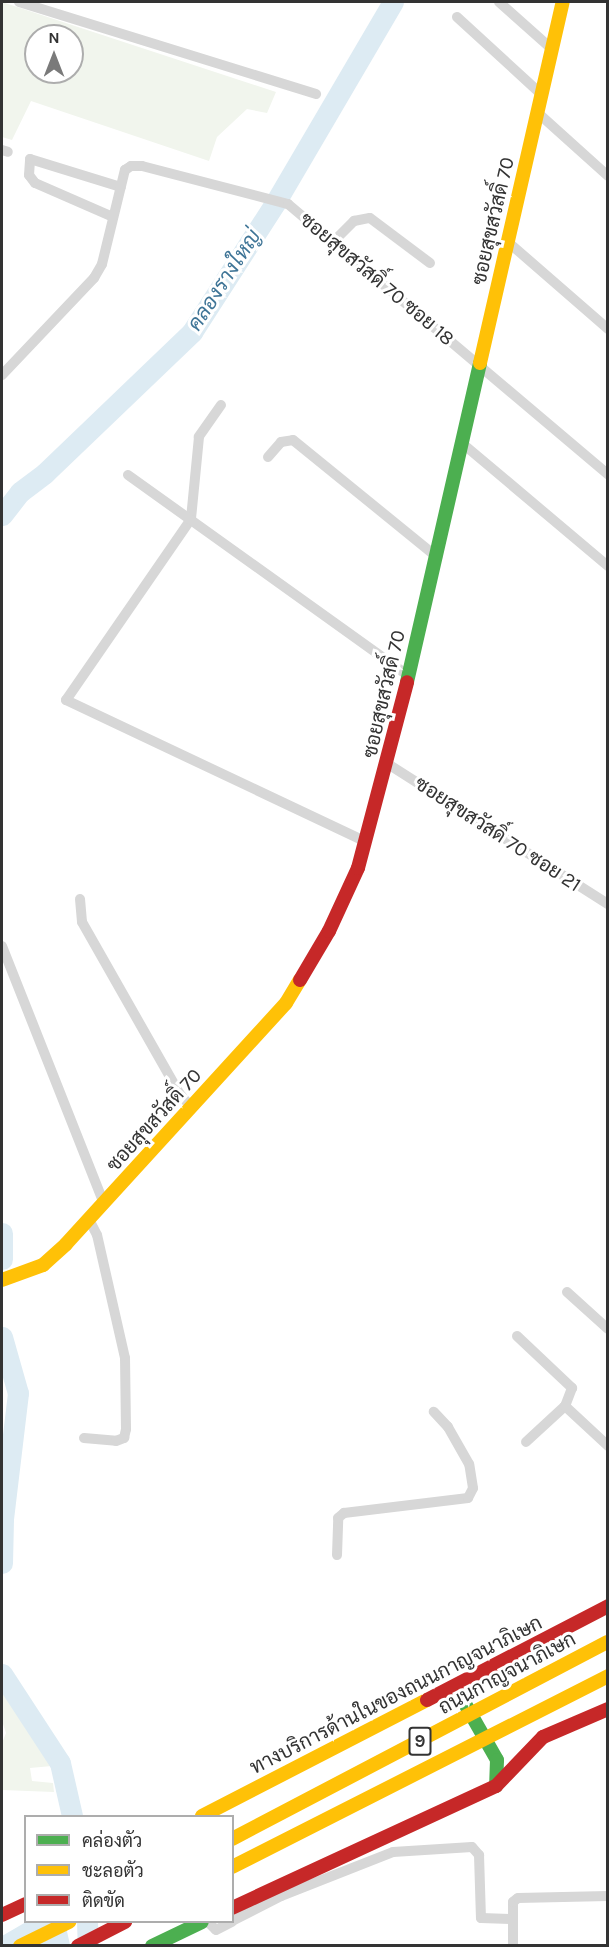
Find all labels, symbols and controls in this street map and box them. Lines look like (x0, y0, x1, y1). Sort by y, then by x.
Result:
north arrow (24, 24, 84, 84)
text: N (48, 28, 60, 47)
street label: ซอยสุขสวัสดิ์ 70 (467, 155, 519, 287)
street label: ซอยสุขสวัสดิ์ 70 ซอย 18 (295, 207, 459, 351)
water label: คลองรางใหญ่ (182, 225, 266, 335)
street label: ซอยสุขสวัสดิ์ 70 (358, 628, 410, 760)
street label: ซอยสุขสวัสดิ์ 70 ซอย 21 (410, 771, 586, 897)
street label: ซอยสุขสวัสดิ์ 70 (101, 1064, 207, 1176)
street label: ทางบริการด้านในของถนนกาญจนาภิเษก (246, 1611, 546, 1779)
street label: ถนนกาญจนาภิเษก (434, 1627, 580, 1719)
road number: 9 (408, 1726, 432, 1756)
legend (24, 1815, 234, 1923)
text: คล่องตัว (82, 1830, 142, 1852)
text: ชะลอตัว (82, 1860, 144, 1882)
text: ติดขัด (82, 1890, 125, 1912)

